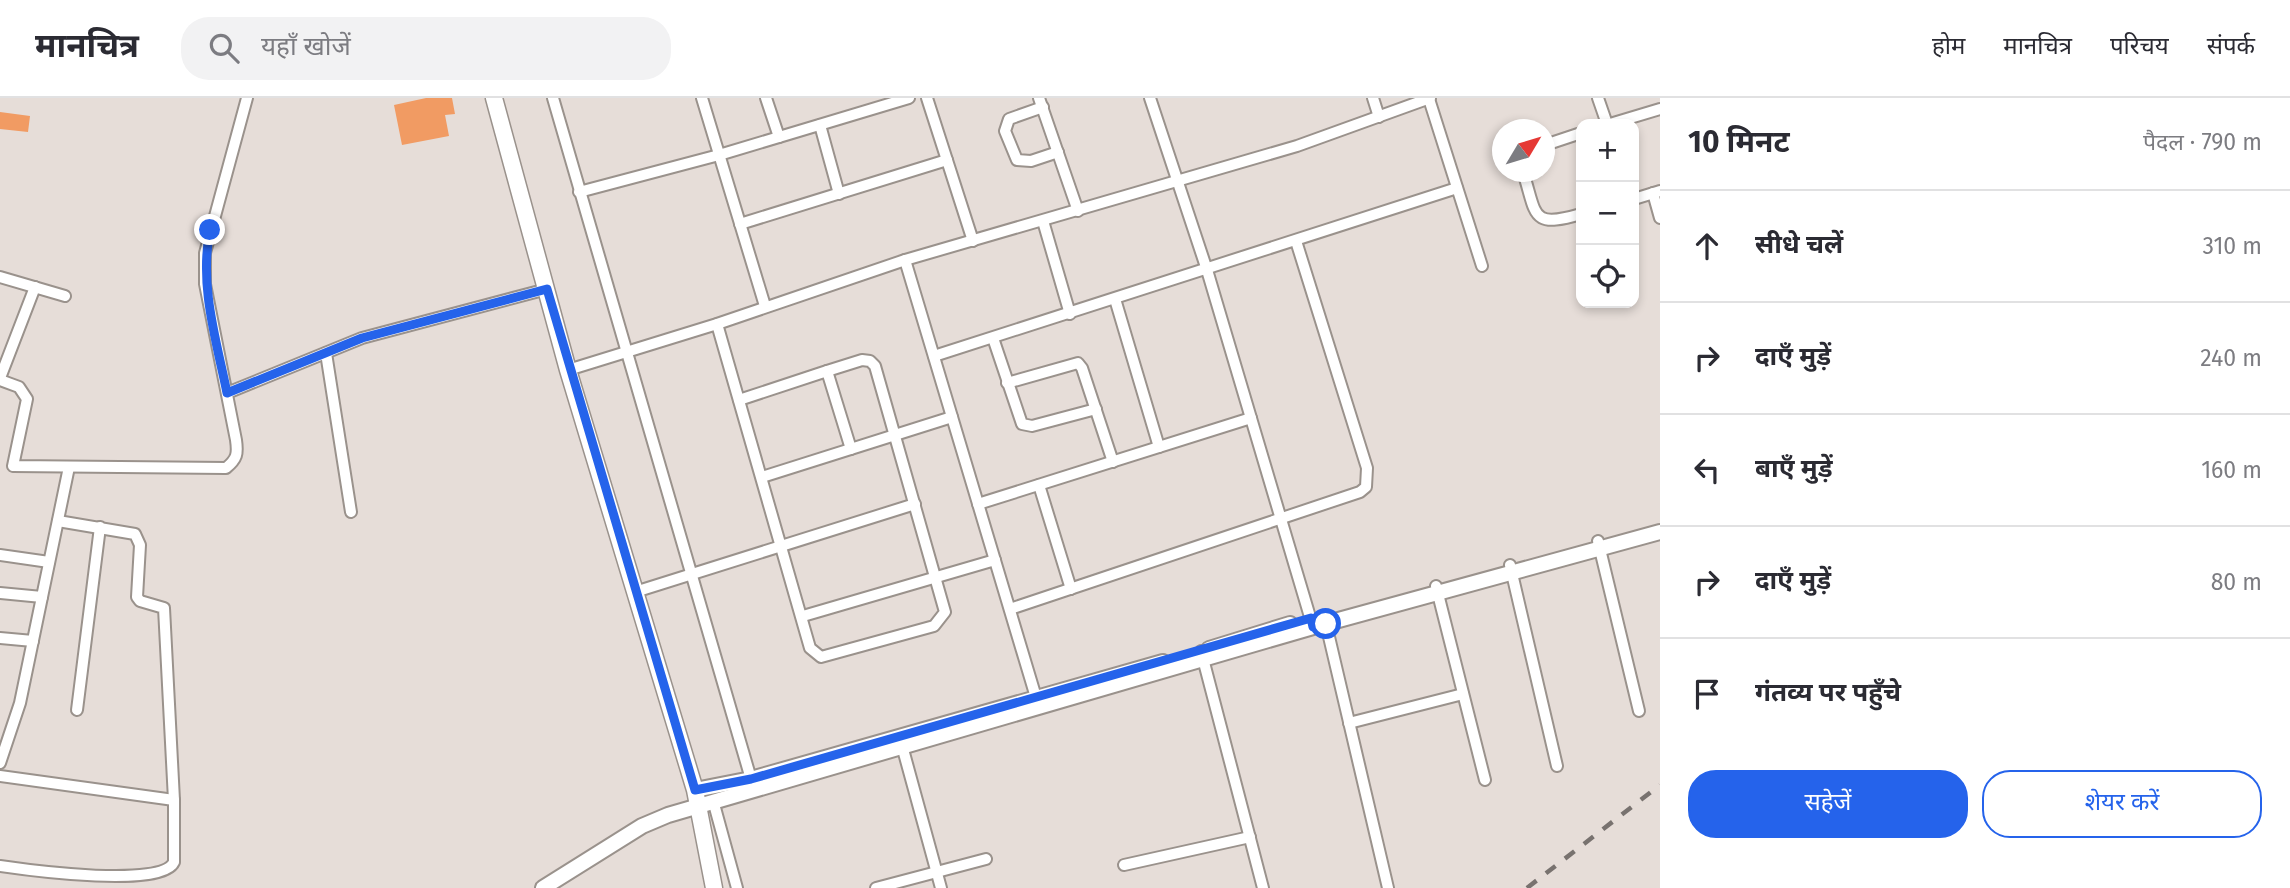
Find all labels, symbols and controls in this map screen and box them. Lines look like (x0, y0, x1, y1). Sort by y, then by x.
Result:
search box (181, 17, 671, 80)
text: मानचित्र (35, 26, 139, 66)
icon: search (205, 29, 243, 67)
text: यहाँ खोजें (261, 31, 351, 62)
text: होम (1932, 32, 1965, 60)
text: मानचित्र (2003, 32, 2072, 60)
text: परिचय (2110, 32, 2169, 60)
text: संपर्क (2207, 32, 2255, 60)
north arrow (1492, 119, 1555, 182)
map controls (1576, 119, 1639, 308)
button: + (1576, 119, 1639, 182)
text: 10 मिनट (1688, 124, 1790, 160)
text: पैदल · 790 m (2143, 128, 2262, 156)
button: − (1576, 182, 1639, 245)
route end (194, 214, 225, 245)
icon: ahead (1688, 227, 1726, 265)
text: सीधे चलें (1755, 229, 1843, 260)
text: 310 m (2202, 232, 2262, 260)
button: locate (1576, 245, 1639, 308)
icon: right (1688, 339, 1726, 377)
text: दाएँ मुड़ें (1755, 341, 1831, 372)
text: 240 m (2200, 344, 2262, 372)
icon: left (1688, 451, 1726, 489)
text: बाएँ मुड़ें (1755, 453, 1832, 484)
text: 160 m (2201, 456, 2262, 484)
icon: right (1688, 563, 1726, 601)
text: दाएँ मुड़ें (1755, 565, 1831, 596)
text: 80 m (2211, 568, 2262, 596)
route start (1310, 608, 1341, 639)
icon: arrive (1688, 675, 1726, 713)
text: गंतव्य पर पहुँचे (1755, 677, 1901, 708)
button: सहेजें (1688, 770, 1968, 838)
button: शेयर करें (1982, 770, 2262, 838)

